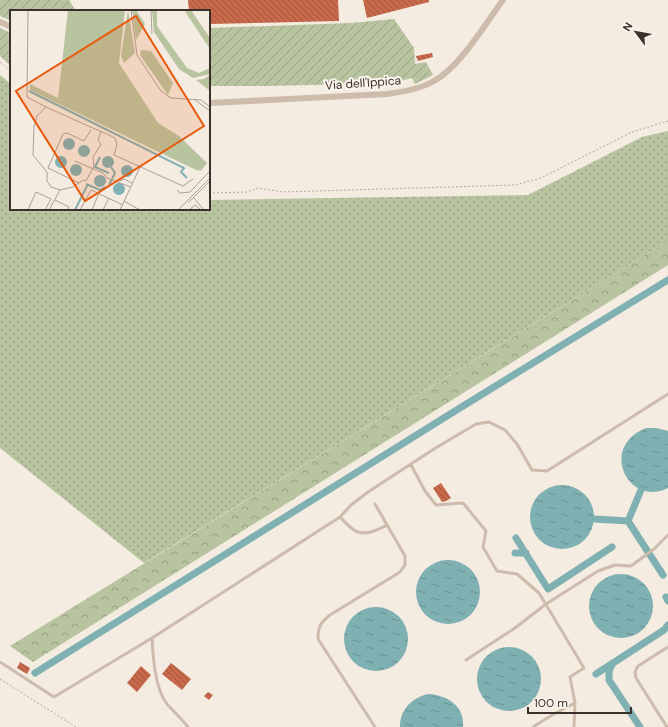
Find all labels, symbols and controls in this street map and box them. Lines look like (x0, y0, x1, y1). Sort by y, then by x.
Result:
inset map (10, 10, 210, 210)
north arrow (616, 12, 656, 52)
text: N (619, 20, 636, 34)
street label: Via dell'Ippica (324, 72, 402, 94)
scale bar (528, 689, 631, 715)
text: 100 m (534, 695, 568, 711)

